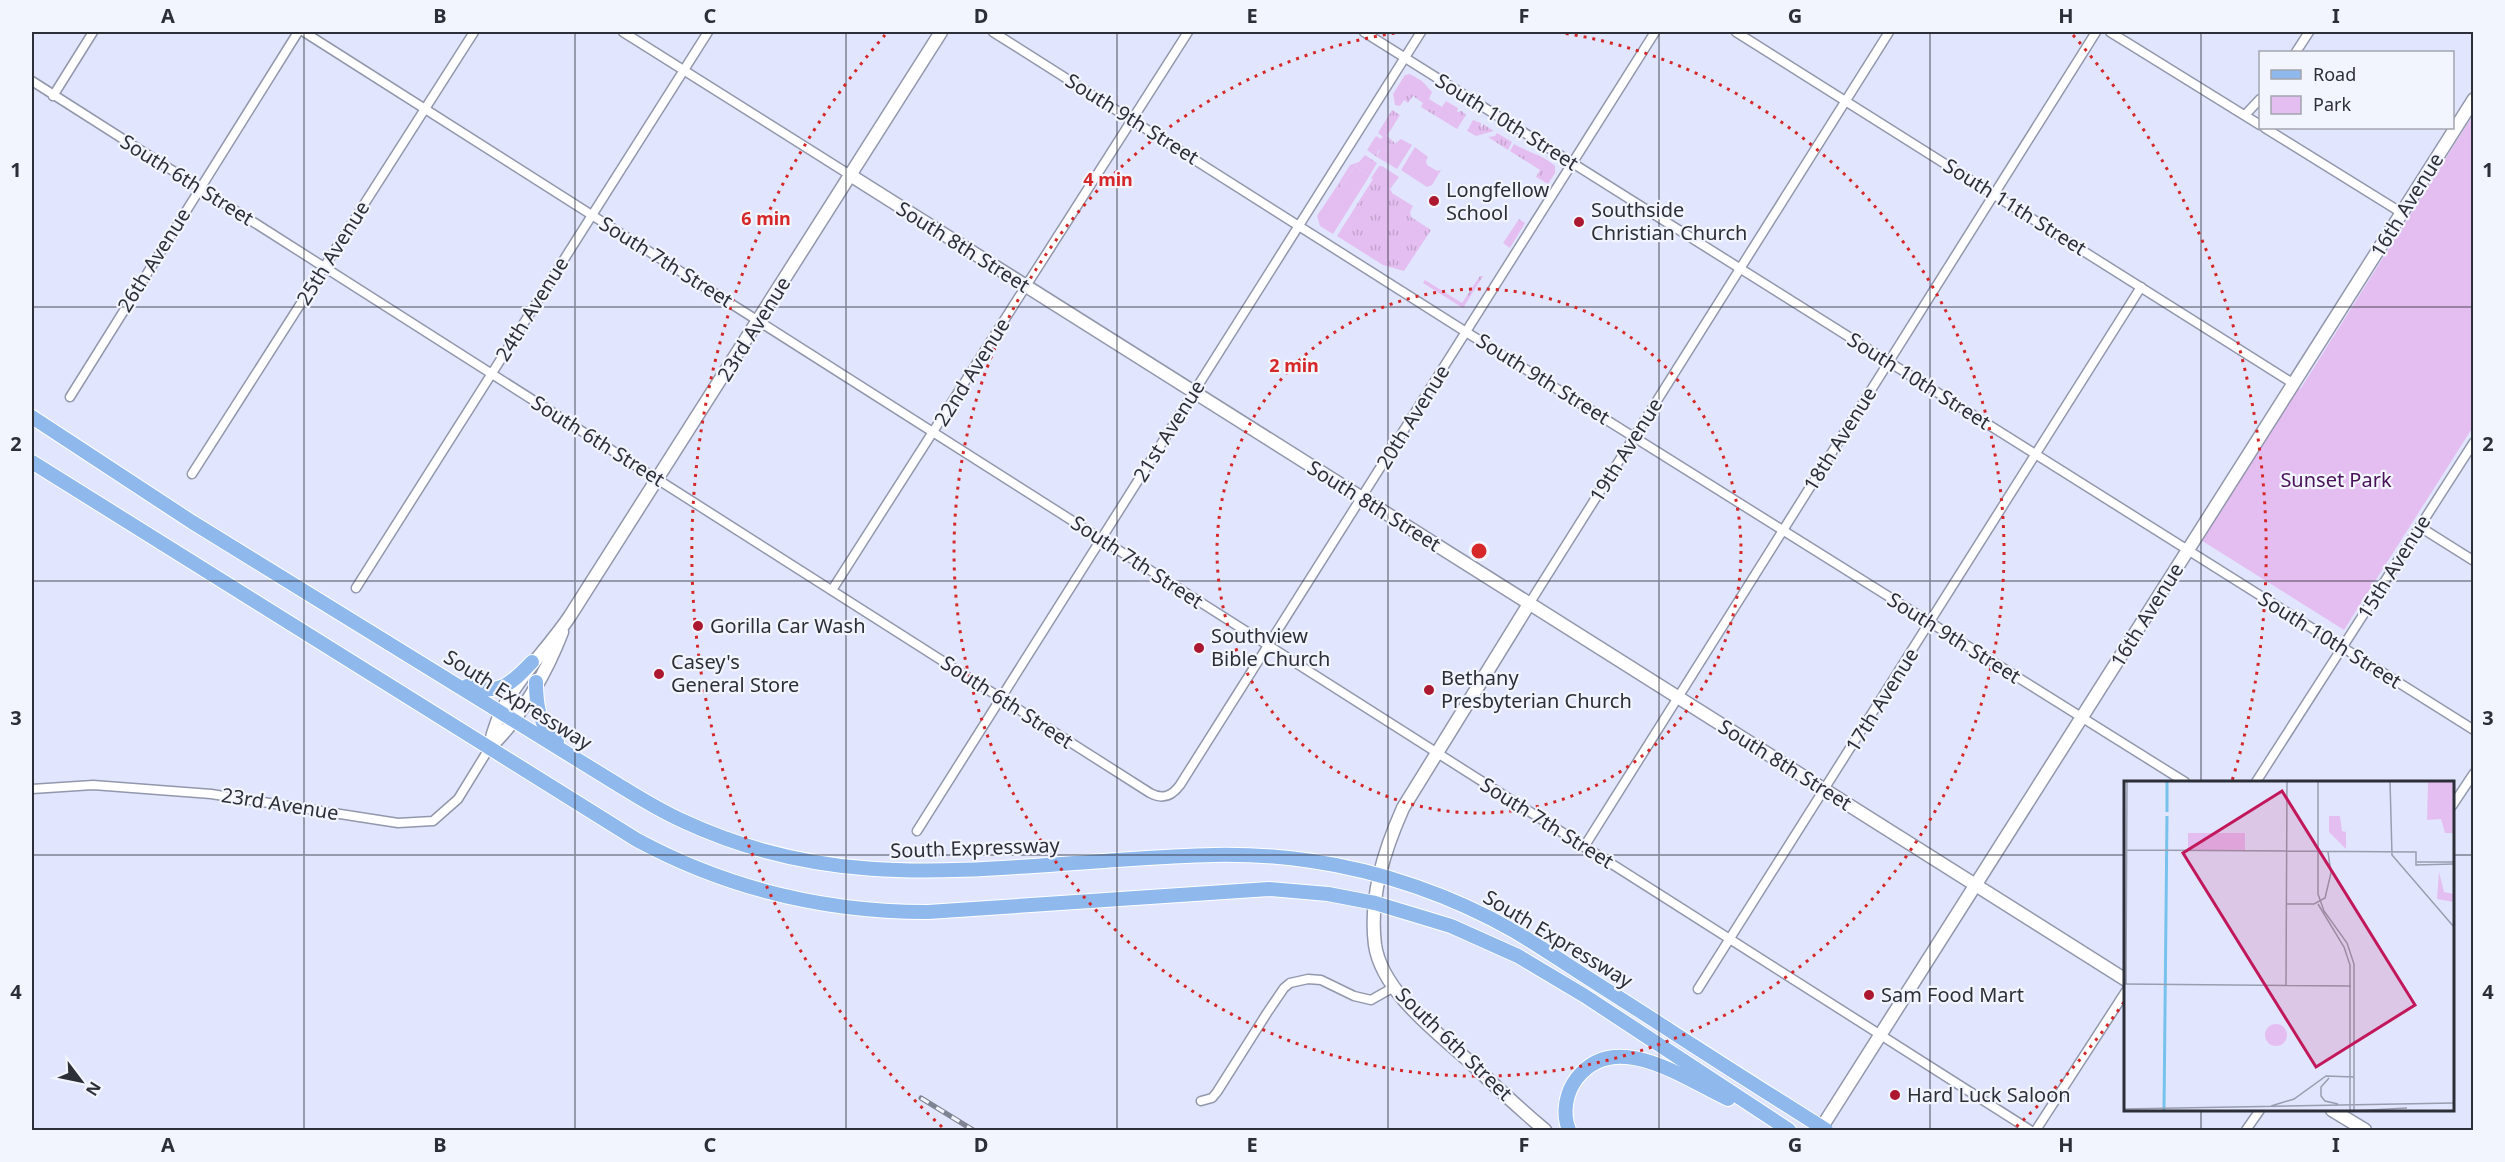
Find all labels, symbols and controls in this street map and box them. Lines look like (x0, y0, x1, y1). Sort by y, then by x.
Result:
text: A (161, 2, 175, 29)
text: B (433, 2, 447, 29)
text: C (704, 2, 717, 29)
text: D (974, 2, 988, 29)
text: E (1246, 2, 1258, 29)
text: F (1519, 2, 1529, 29)
text: G (1788, 2, 1802, 29)
text: H (2058, 2, 2074, 29)
text: I (2332, 2, 2340, 29)
legend (2259, 51, 2454, 129)
text: Road (2313, 62, 2356, 86)
street label: South 9th Street (1061, 67, 1204, 170)
street label: South 10th Street (1431, 67, 1584, 176)
text: Park (2313, 92, 2351, 116)
street label: South 6th Street (116, 128, 259, 231)
street label: 16th Avenue (2364, 148, 2449, 262)
street label: South 11th Street (1939, 152, 2092, 261)
text: 1 (10, 156, 22, 183)
text: 1 (2482, 156, 2494, 183)
text: 4 min (1083, 167, 1133, 191)
place label: Longfellow School (1446, 176, 1549, 226)
marker: Longfellow School (1427, 194, 1441, 208)
street label: South 8th Street (892, 195, 1035, 298)
street label: 25th Avenue (290, 196, 375, 310)
place label: Southside Christian Church (1591, 196, 1747, 246)
street label: 26th Avenue (111, 203, 196, 317)
text: 6 min (741, 206, 791, 230)
street label: South 7th Street (595, 210, 738, 313)
marker: Southside Christian Church (1572, 215, 1586, 229)
street label: 24th Avenue (489, 252, 574, 366)
street label: 23rd Avenue (711, 271, 796, 386)
street label: 22nd Avenue (928, 312, 1016, 431)
street label: South 10th Street (1843, 326, 1996, 435)
street label: South 9th Street (1472, 327, 1615, 430)
text: 2 min (1269, 353, 1319, 377)
street label: 20th Avenue (1370, 360, 1455, 474)
street label: 21st Avenue (1127, 375, 1211, 487)
street label: 18th Avenue (1797, 382, 1882, 496)
street label: South 6th Street (527, 389, 670, 492)
street label: 19th Avenue (1583, 393, 1668, 507)
text: 2 (10, 430, 22, 457)
text: 2 (2482, 430, 2494, 457)
street label: South 8th Street (1303, 454, 1446, 557)
park label: Sunset Park (2280, 466, 2392, 493)
street label: South 7th Street (1066, 509, 1208, 614)
street label: 15th Avenue (2351, 510, 2436, 624)
centre of rings (1469, 541, 1489, 561)
street label: 16th Avenue (2104, 558, 2189, 672)
street label: South 10th Street (2254, 585, 2407, 694)
street label: South 9th Street (1883, 586, 2026, 689)
place label: Gorilla Car Wash (710, 612, 866, 639)
marker: Gorilla Car Wash (691, 619, 705, 633)
place label: Southview Bible Church (1211, 622, 1330, 672)
marker: Southview Bible Church (1192, 641, 1206, 655)
street label: South Expressway (439, 643, 598, 756)
street label: 17th Avenue (1839, 643, 1924, 757)
place label: Casey's General Store (671, 648, 799, 698)
street label: South 6th Street (936, 649, 1078, 754)
place label: Bethany Presbyterian Church (1441, 664, 1632, 714)
marker: Casey's General Store (652, 667, 666, 681)
marker: Bethany Presbyterian Church (1422, 683, 1436, 697)
text: 3 (10, 704, 22, 731)
text: 3 (2482, 704, 2494, 731)
street label: South 8th Street (1714, 713, 1857, 816)
street label: South 7th Street (1476, 771, 1619, 874)
street label: 23rd Avenue (219, 781, 341, 826)
inset map (2124, 781, 2454, 1111)
street label: South Expressway (890, 831, 1061, 864)
street label: South Expressway (1479, 883, 1639, 994)
text: 4 (10, 978, 22, 1005)
text: 4 (2482, 978, 2494, 1005)
street label: South 6th Street (1390, 981, 1518, 1106)
place label: Sam Food Mart (1881, 981, 2024, 1008)
marker: Sam Food Mart (1862, 988, 1876, 1002)
north arrow (51, 1051, 111, 1111)
text: N (81, 1078, 106, 1100)
place label: Hard Luck Saloon (1907, 1081, 2071, 1108)
marker: Hard Luck Saloon (1888, 1088, 1902, 1102)
text: A (161, 1131, 175, 1158)
text: B (433, 1131, 447, 1158)
text: C (704, 1131, 717, 1158)
text: D (974, 1131, 988, 1158)
text: E (1246, 1131, 1258, 1158)
text: F (1519, 1131, 1529, 1158)
text: G (1788, 1131, 1802, 1158)
text: H (2058, 1131, 2074, 1158)
text: I (2332, 1131, 2340, 1158)

